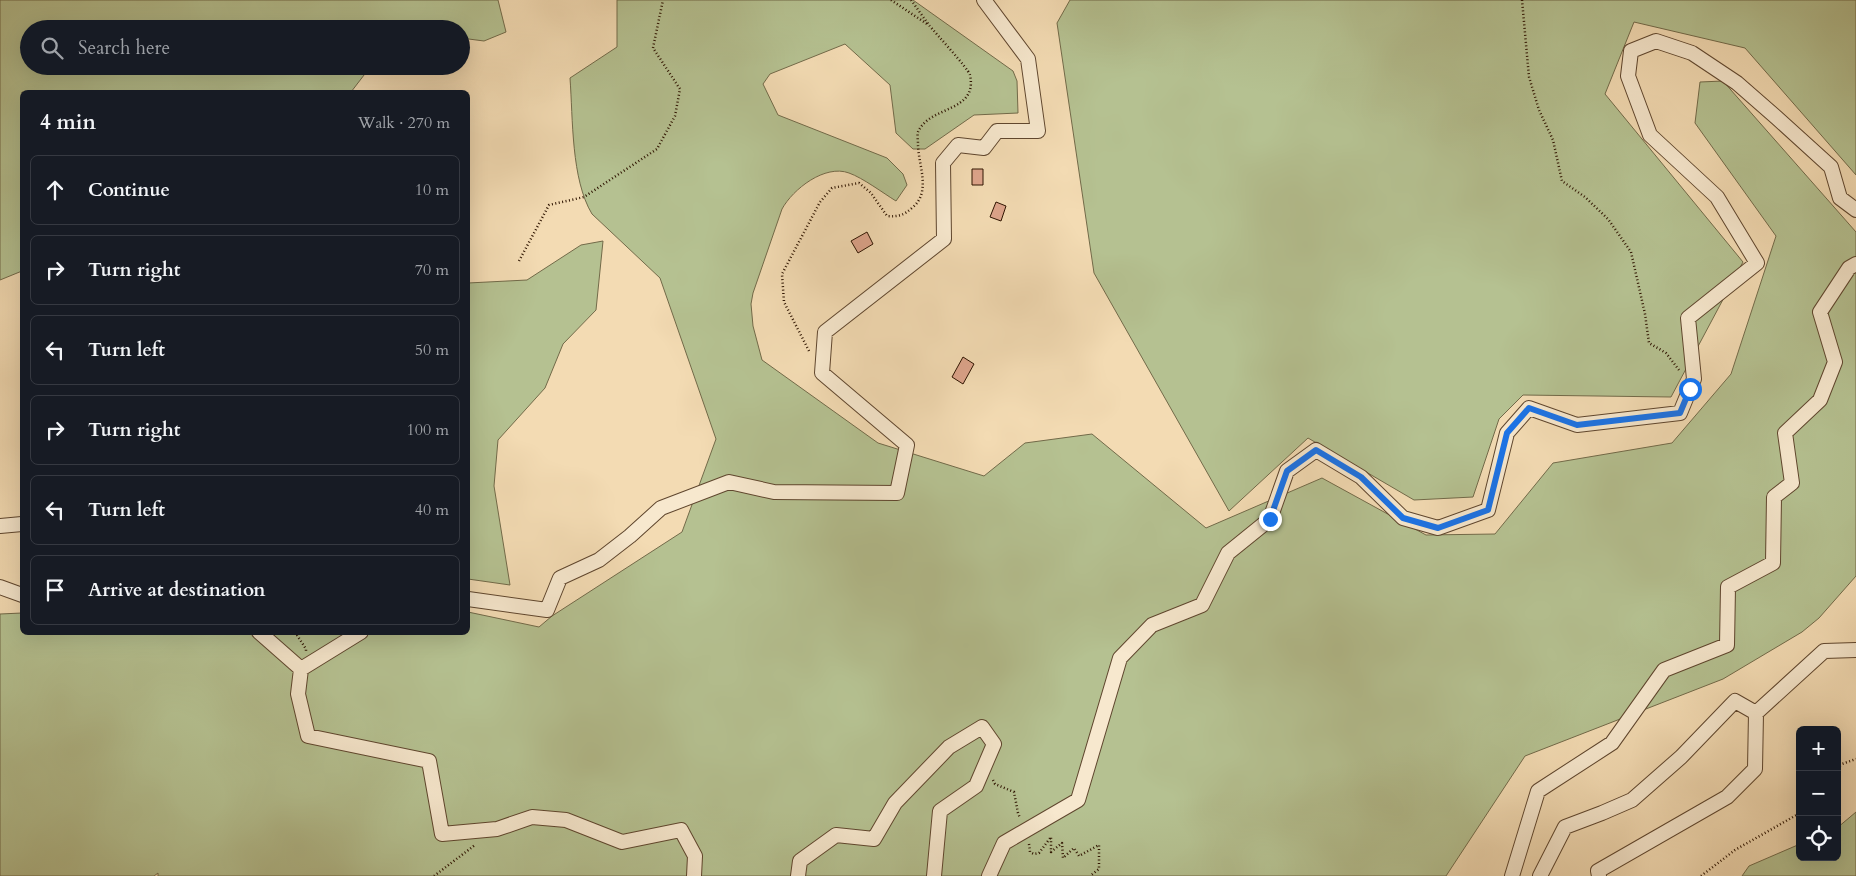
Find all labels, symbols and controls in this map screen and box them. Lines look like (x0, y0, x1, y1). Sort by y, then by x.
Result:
search box (20, 20, 470, 75)
icon: search (38, 34, 66, 62)
text: Search here (78, 35, 170, 61)
text: 4 min (40, 108, 96, 137)
text: Walk · 270 m (358, 112, 450, 134)
icon: ahead (41, 176, 69, 204)
text: Continue (88, 177, 170, 203)
text: 10 m (415, 179, 449, 201)
icon: right (41, 256, 69, 284)
text: Turn right (88, 257, 180, 283)
text: 70 m (415, 259, 449, 281)
icon: left (41, 336, 69, 364)
text: Turn left (88, 337, 165, 363)
text: 50 m (415, 339, 449, 361)
route start (1679, 378, 1702, 401)
icon: right (41, 416, 69, 444)
text: Turn right (88, 417, 180, 443)
text: 100 m (407, 419, 449, 441)
icon: left (41, 496, 69, 524)
text: Turn left (88, 497, 165, 523)
text: 40 m (415, 499, 449, 521)
route end (1259, 508, 1282, 531)
icon: arrive (41, 576, 69, 604)
text: Arrive at destination (88, 577, 265, 603)
map controls (1796, 726, 1841, 861)
button: + (1796, 726, 1841, 771)
button: − (1796, 771, 1841, 816)
button: locate (1796, 816, 1841, 861)

